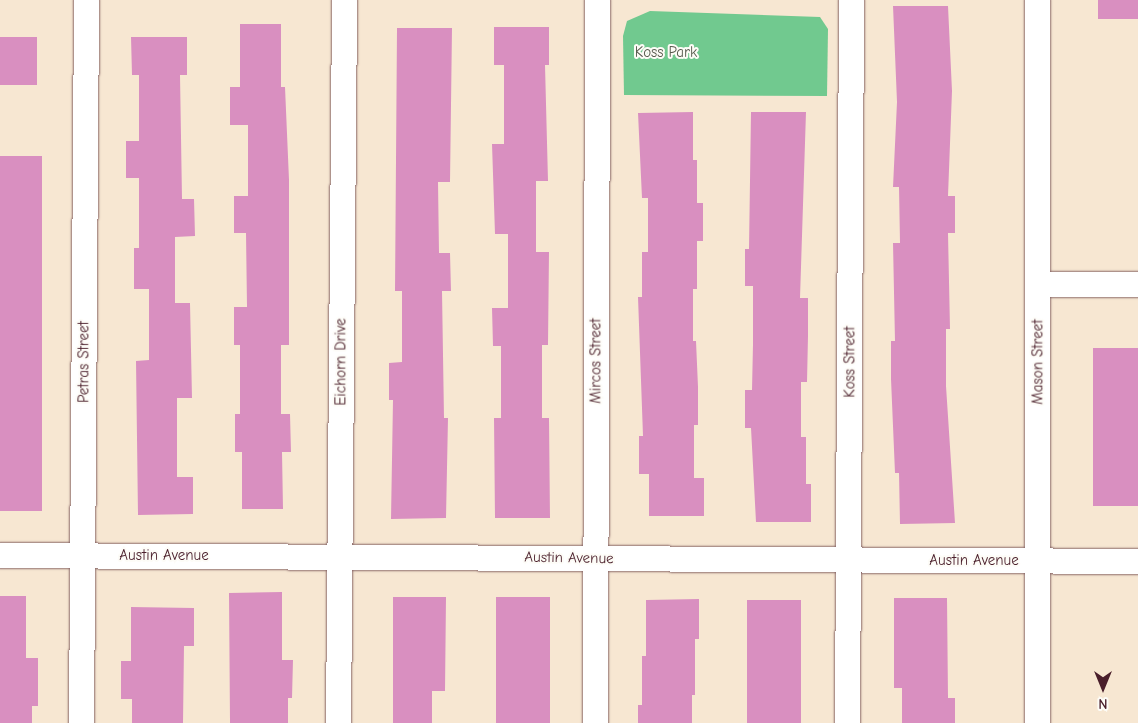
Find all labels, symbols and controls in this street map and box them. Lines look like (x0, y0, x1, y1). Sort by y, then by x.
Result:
park label: Koss Park (635, 44, 697, 62)
street label: Eichorn Drive (332, 318, 350, 406)
street label: Mircos Street (587, 318, 605, 404)
street label: Mason Street (1029, 319, 1047, 405)
street label: Petras Street (75, 321, 93, 403)
street label: Koss Street (841, 326, 859, 398)
street label: Austin Avenue (119, 547, 209, 565)
street label: Austin Avenue (524, 548, 614, 568)
street label: Austin Avenue (929, 552, 1019, 570)
north arrow (1078, 663, 1128, 713)
text: N (1098, 695, 1108, 712)

